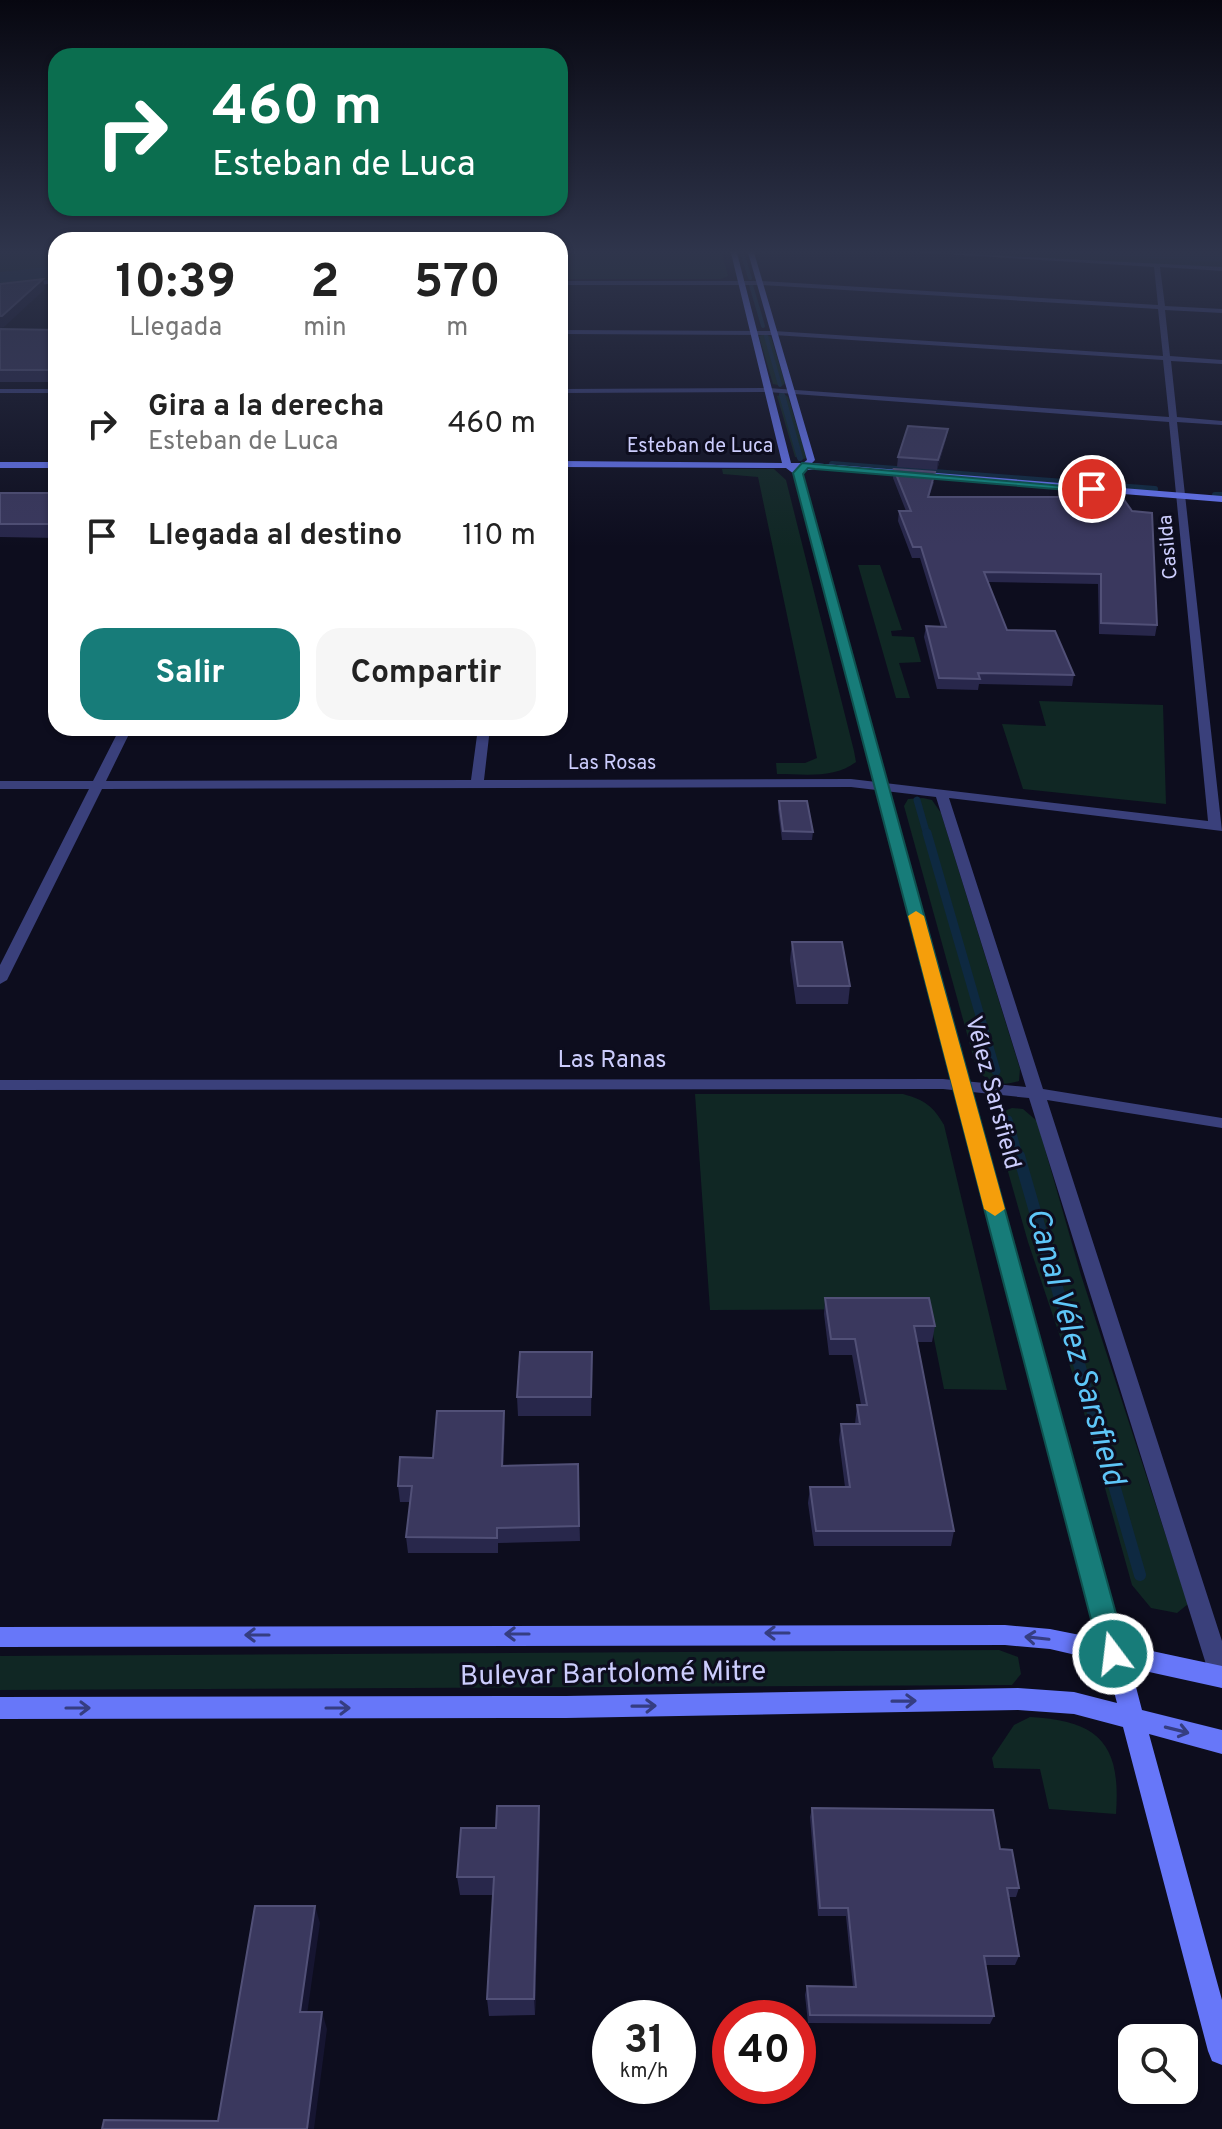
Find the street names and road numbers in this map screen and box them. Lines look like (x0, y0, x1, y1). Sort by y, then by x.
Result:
street label: Esteban de Luca (627, 434, 773, 460)
street label: Casilda (1153, 514, 1185, 580)
street label: Las Rosas (568, 751, 656, 777)
street label: Vélez Sarsfield (957, 1013, 1027, 1173)
street label: Las Ranas (557, 1046, 667, 1076)
street label: Bulevar Bartolomé Mitre (460, 1654, 766, 1696)

